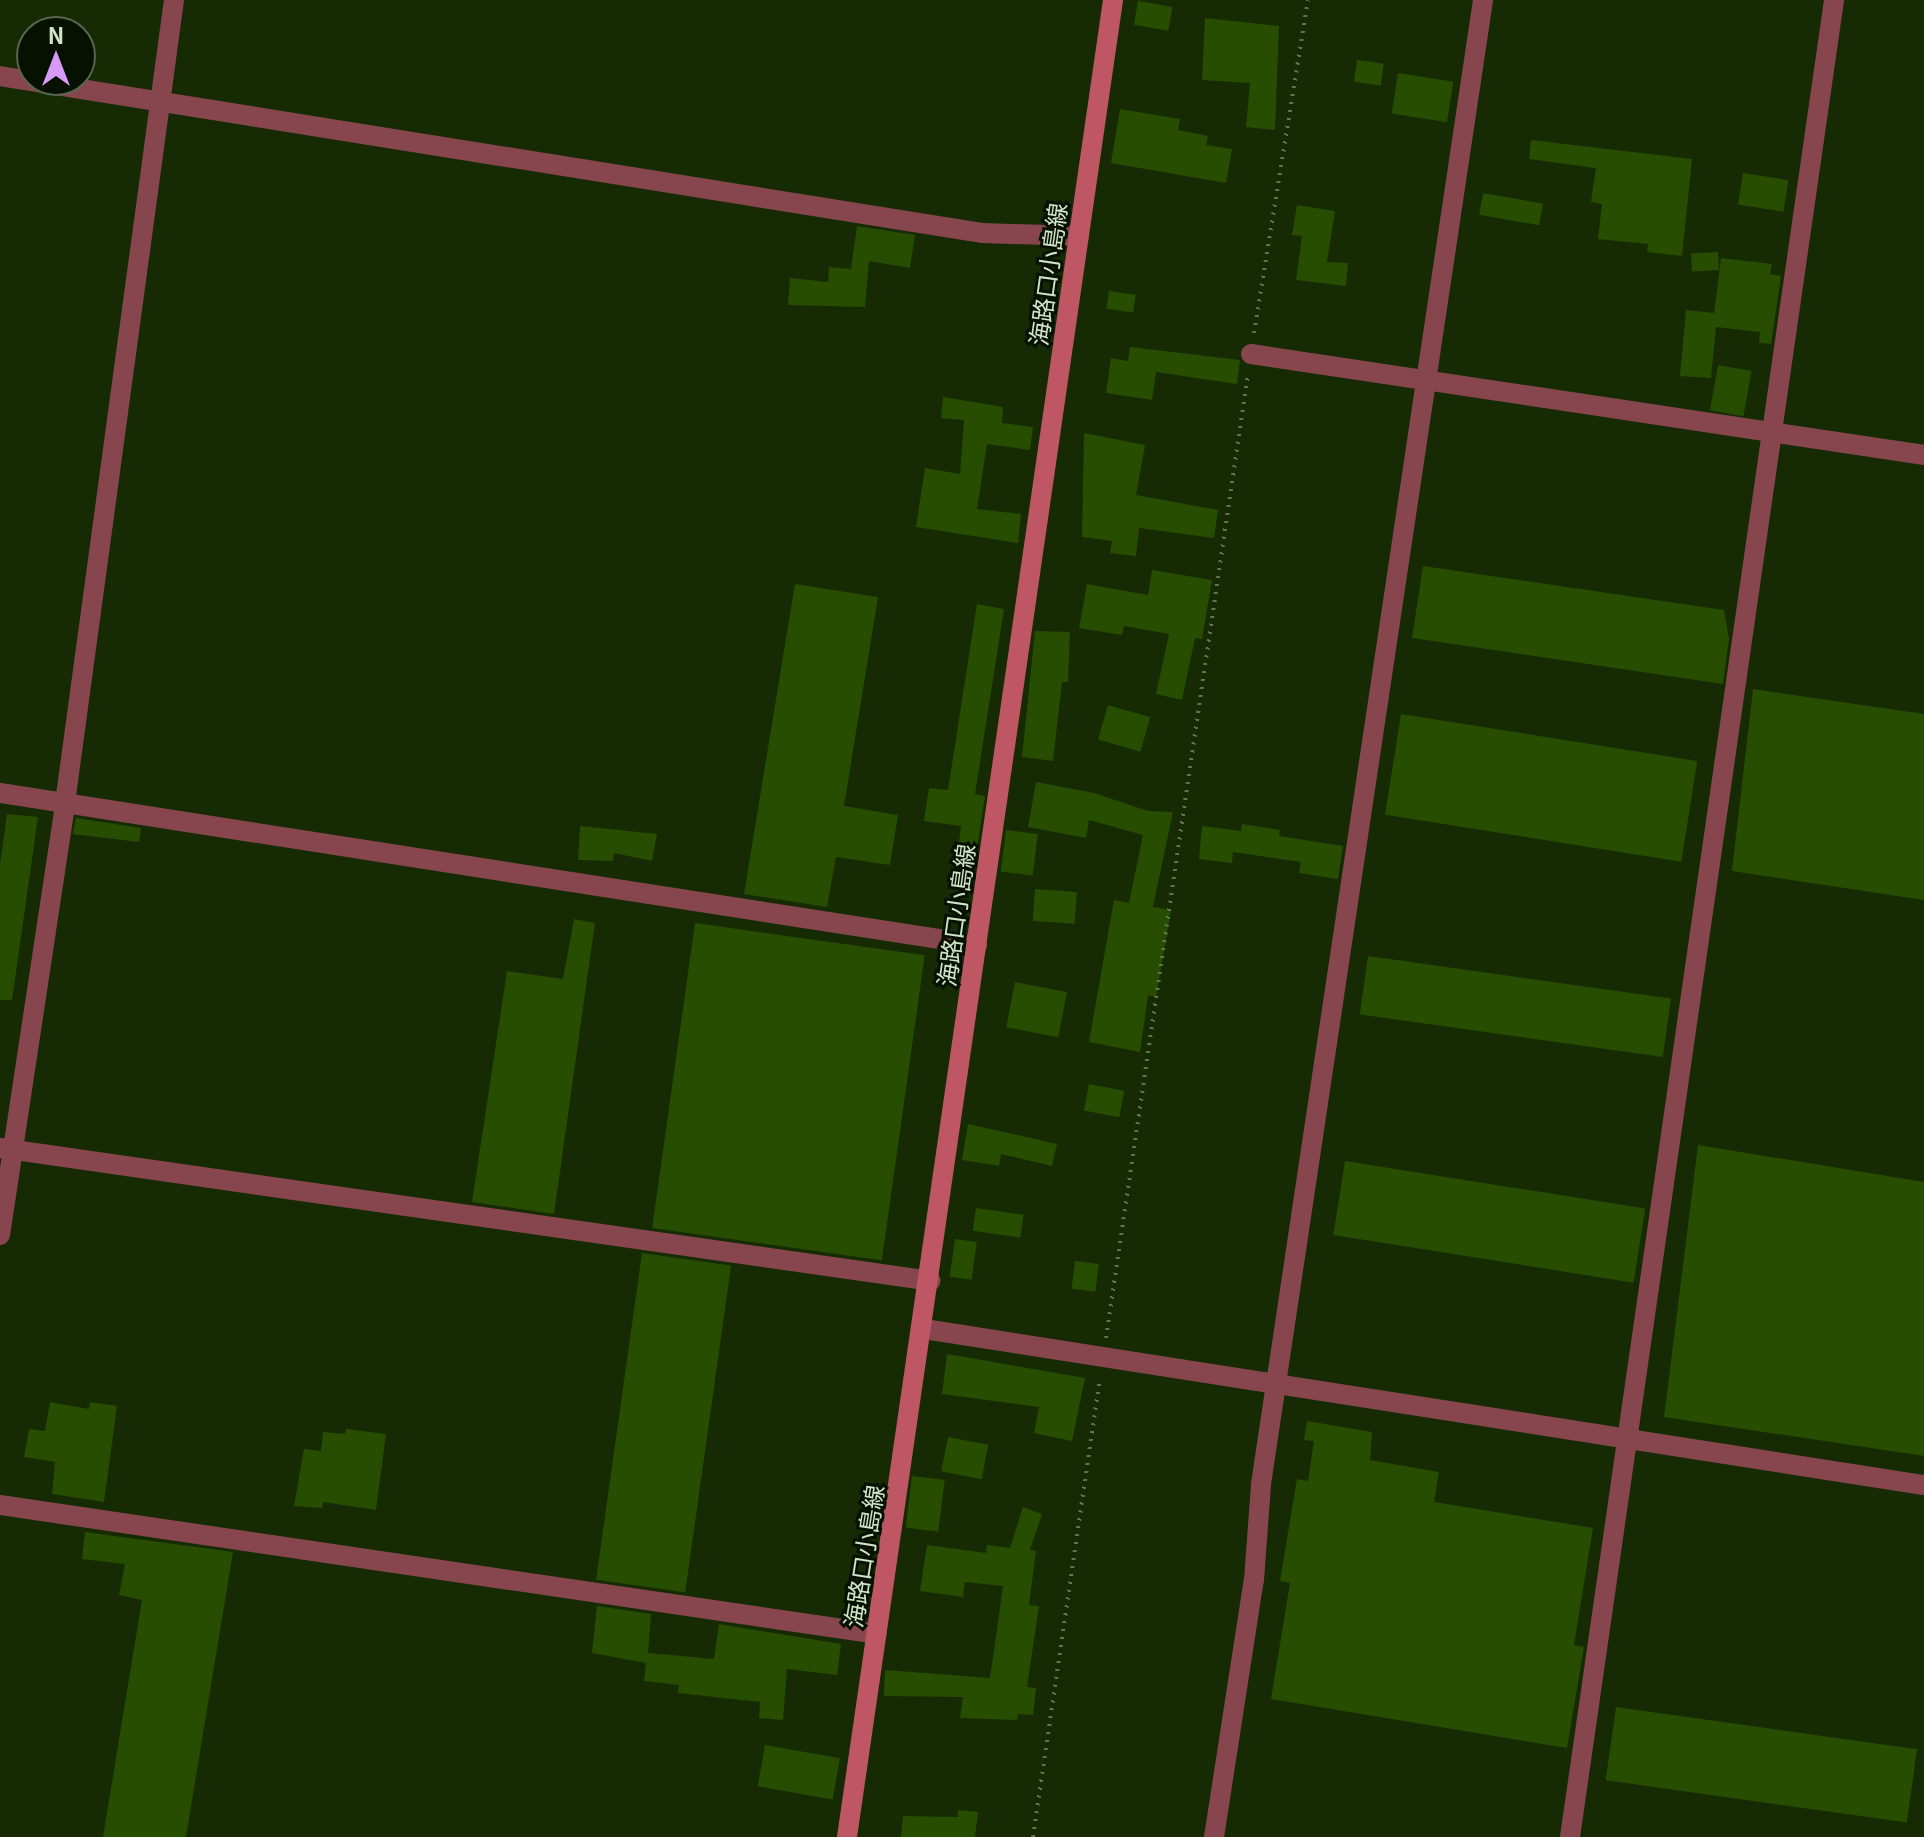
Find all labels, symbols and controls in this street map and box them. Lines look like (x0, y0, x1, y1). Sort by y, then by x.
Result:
north arrow (16, 16, 96, 96)
text: N (48, 18, 64, 50)
street label: 海路口小島線 (1023, 201, 1071, 347)
street label: 海路口小島線 (931, 842, 979, 988)
street label: 海路口小島線 (838, 1483, 888, 1629)

